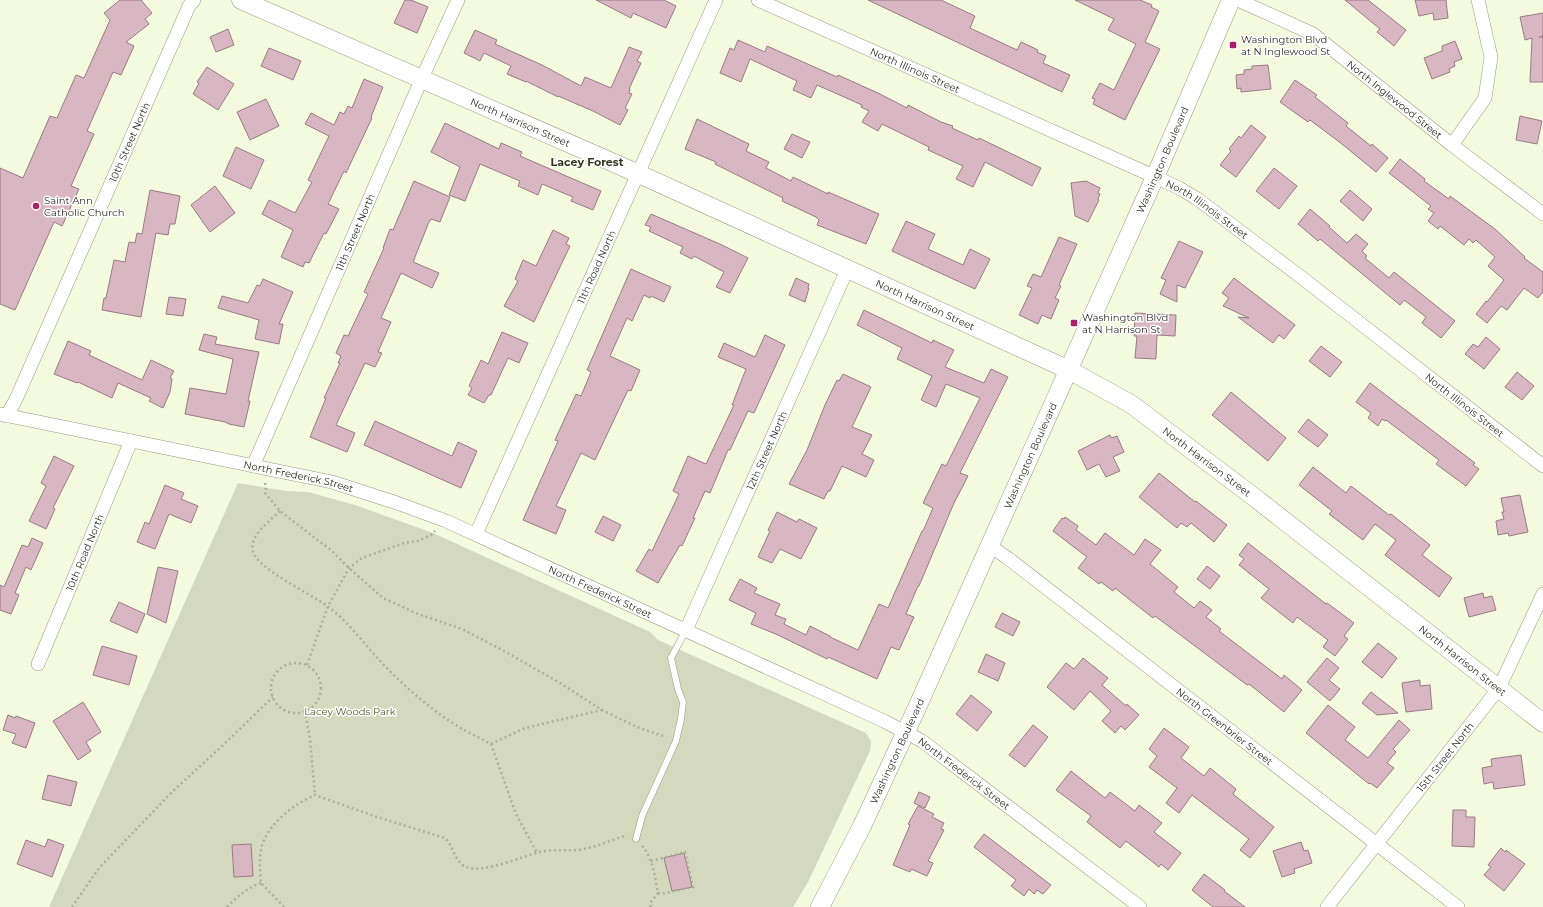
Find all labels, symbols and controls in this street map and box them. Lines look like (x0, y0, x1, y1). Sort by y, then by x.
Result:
place label: Washington Blvd at N Inglewood St (1241, 33, 1330, 58)
marker: Washington Blvd at N Inglewood St (1228, 40, 1238, 50)
street label: North Illinois Street (868, 45, 962, 96)
street label: North Inglewood Street (1344, 58, 1445, 142)
street label: North Harrison Street (468, 95, 572, 150)
street label: 10th Street North (106, 100, 153, 184)
street label: Washington Boulevard (1134, 105, 1191, 215)
district label: Lacey Forest (551, 155, 624, 169)
street label: North Illinois Street (1164, 177, 1250, 242)
street label: 11th Street North (333, 192, 378, 273)
place label: Saint Ann Catholic Church (44, 194, 124, 219)
marker: Saint Ann Catholic Church (31, 201, 41, 211)
street label: 11th Road North (574, 228, 619, 306)
street label: North Harrison Street (873, 277, 977, 333)
place label: Washington Blvd at N Harrison St (1082, 311, 1168, 336)
marker: Washington Blvd at N Harrison St (1069, 318, 1079, 328)
street label: North Illinois Street (1422, 370, 1507, 440)
street label: Washington Boulevard (1001, 401, 1060, 511)
street label: 12th Street North (744, 409, 790, 492)
street label: North Harrison Street (1160, 424, 1254, 500)
street label: North Frederick Street (242, 458, 355, 495)
street label: 10th Road North (63, 512, 107, 593)
street label: North Frederick Street (546, 563, 654, 621)
street label: North Harrison Street (1416, 623, 1509, 699)
street label: North Greenbrier Street (1173, 685, 1275, 768)
street label: Washington Boulevard (867, 696, 927, 806)
park label: Lacey Woods Park (304, 705, 396, 718)
street label: 15th Street North (1414, 720, 1477, 795)
street label: North Frederick Street (915, 734, 1013, 813)

